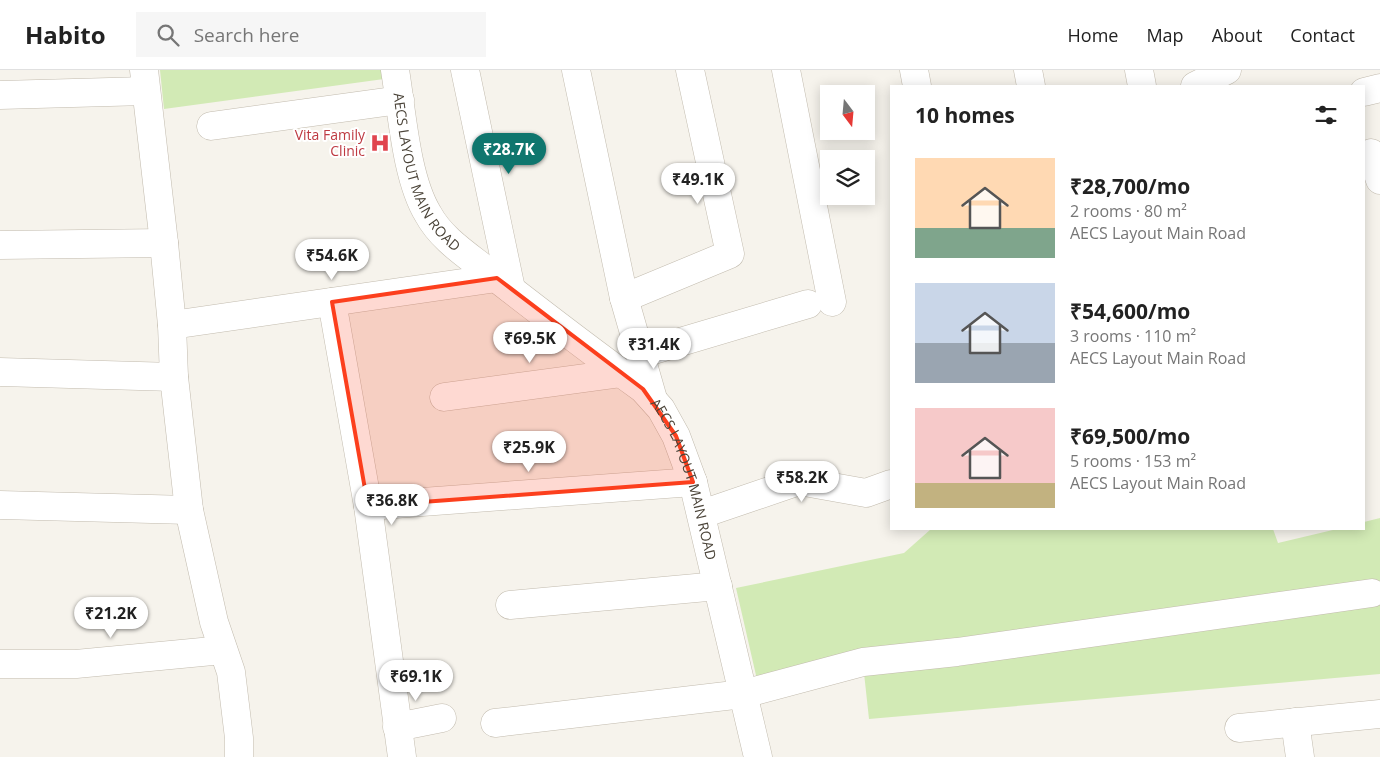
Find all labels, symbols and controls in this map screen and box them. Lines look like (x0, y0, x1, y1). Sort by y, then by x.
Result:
search box (136, 12, 486, 57)
text: Habito (25, 18, 106, 51)
icon: search (154, 21, 182, 49)
text: Search here (194, 22, 300, 48)
text: Home (1068, 23, 1118, 47)
text: Map (1146, 23, 1184, 47)
text: About (1212, 23, 1262, 47)
text: Contact (1290, 23, 1355, 47)
north arrow (820, 85, 875, 140)
map controls (820, 85, 875, 205)
street label: AECS LAYOUT MAIN ROAD (389, 92, 465, 255)
text: 10 homes (915, 101, 1015, 129)
icon: filters (1312, 101, 1340, 129)
place label: Vita Family Clinic (295, 125, 366, 160)
hospital icon: Vita Family Clinic (369, 132, 391, 154)
pin: ₹28.7K (468, 132, 550, 175)
text: ₹28.7K (483, 138, 535, 160)
button: layers (820, 150, 875, 205)
pin: ₹49.1K (657, 162, 739, 205)
text: ₹49.1K (672, 168, 724, 190)
text: ₹28,700/mo (1070, 172, 1190, 200)
icon: home (955, 178, 1015, 238)
text: 2 rooms · 80 m² (1070, 200, 1187, 222)
text: AECS Layout Main Road (1070, 222, 1246, 244)
pin: ₹54.6K (291, 238, 373, 281)
text: ₹54.6K (306, 244, 358, 266)
text: ₹54,600/mo (1070, 297, 1190, 325)
icon: home (955, 303, 1015, 363)
pin: ₹69.5K (489, 322, 571, 364)
text: 3 rooms · 110 m² (1070, 325, 1196, 347)
text: ₹69.5K (504, 327, 556, 349)
pin: ₹31.4K (613, 328, 695, 370)
text: ₹31.4K (628, 333, 680, 355)
text: AECS Layout Main Road (1070, 347, 1246, 369)
street label: AECS LAYOUT MAIN ROAD (647, 394, 721, 562)
text: ₹69,500/mo (1070, 422, 1190, 450)
icon: home (955, 428, 1015, 488)
pin: ₹25.9K (488, 430, 570, 473)
text: ₹25.9K (503, 436, 555, 458)
text: 5 rooms · 153 m² (1070, 450, 1196, 472)
pin: ₹58.2K (761, 460, 843, 503)
text: ₹58.2K (776, 466, 828, 488)
text: AECS Layout Main Road (1070, 472, 1246, 494)
pin: ₹36.8K (351, 484, 433, 526)
text: ₹36.8K (366, 489, 418, 511)
pin: ₹21.2K (70, 596, 152, 639)
text: ₹21.2K (85, 602, 137, 624)
pin: ₹69.1K (375, 660, 457, 702)
text: ₹69.1K (390, 665, 442, 687)

